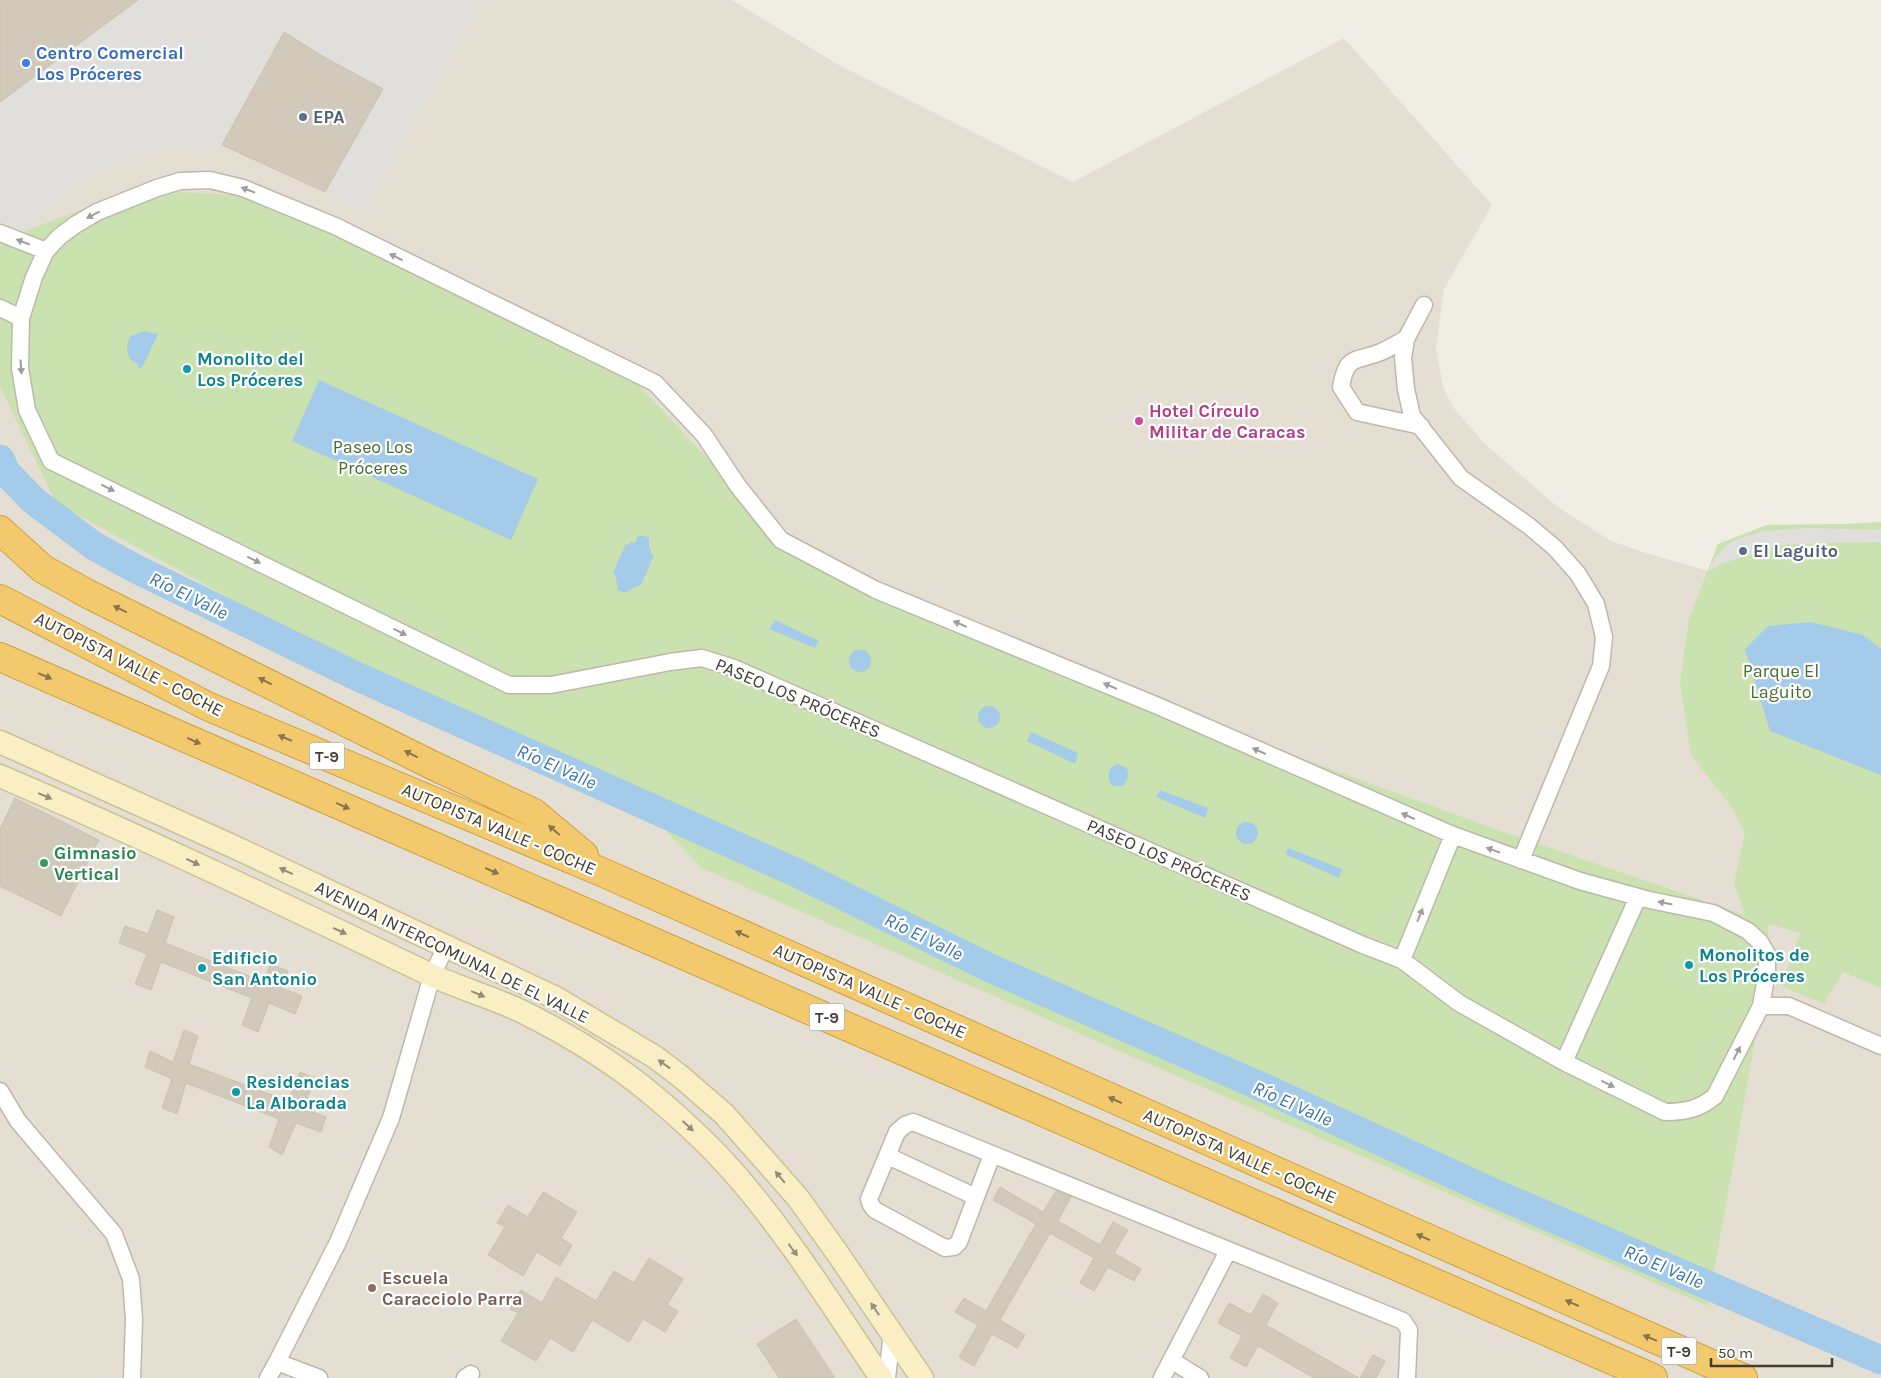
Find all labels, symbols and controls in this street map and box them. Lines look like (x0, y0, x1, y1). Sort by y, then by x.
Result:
place label: Centro Comercial Los Próceres (36, 42, 184, 85)
marker: Centro Comercial Los Próceres (20, 57, 32, 69)
place label: EPA (313, 106, 345, 128)
marker: EPA (297, 111, 309, 123)
one-way arrow (240, 186, 255, 194)
one-way arrow (86, 211, 100, 219)
one-way arrow (15, 238, 30, 246)
one-way arrow (389, 253, 403, 261)
place label: Monolito del Los Próceres (197, 348, 304, 391)
one-way arrow (17, 359, 25, 375)
marker: Monolito del Los Próceres (181, 363, 193, 375)
place label: Hotel Círculo Militar de Caracas (1149, 400, 1306, 443)
marker: Hotel Círculo Militar de Caracas (1133, 415, 1145, 427)
park label: Paseo Los Próceres (333, 436, 413, 479)
one-way arrow (101, 485, 115, 493)
place label: El Laguito (1753, 540, 1838, 562)
marker: El Laguito (1737, 545, 1749, 557)
one-way arrow (247, 556, 261, 564)
water label: Río El Valle (146, 567, 232, 624)
one-way arrow (112, 605, 127, 614)
street label: AUTOPISTA VALLE - COCHE (31, 607, 227, 721)
one-way arrow (953, 620, 967, 628)
one-way arrow (392, 627, 407, 636)
street label: PASEO LOS PRÓCERES (712, 652, 884, 743)
park label: Parque El Laguito (1743, 660, 1819, 703)
one-way arrow (38, 673, 52, 681)
one-way arrow (258, 677, 273, 685)
one-way arrow (1103, 682, 1117, 690)
one-way arrow (278, 734, 292, 742)
one-way arrow (187, 737, 201, 745)
water label: Río El Valle (514, 740, 600, 794)
road number: T-9 (310, 742, 344, 769)
one-way arrow (1252, 746, 1266, 754)
one-way arrow (403, 750, 418, 758)
street label: AUTOPISTA VALLE - COCHE (399, 778, 599, 880)
one-way arrow (38, 792, 52, 800)
one-way arrow (336, 802, 350, 810)
one-way arrow (1401, 811, 1415, 819)
street label: PASEO LOS PRÓCERES (1083, 813, 1255, 906)
one-way arrow (547, 824, 560, 835)
place label: Gimnasio Vertical (54, 842, 137, 885)
one-way arrow (1486, 846, 1501, 853)
marker: Gimnasio Vertical (38, 857, 50, 869)
one-way arrow (186, 858, 200, 866)
one-way arrow (279, 867, 293, 875)
one-way arrow (485, 867, 499, 875)
street label: AVENIDA INTERCOMUNAL DE EL VALLE (311, 876, 593, 1028)
one-way arrow (1658, 899, 1673, 907)
one-way arrow (1416, 907, 1424, 922)
water label: Río El Valle (881, 908, 967, 965)
one-way arrow (333, 928, 347, 936)
one-way arrow (735, 930, 749, 938)
street label: AUTOPISTA VALLE - COCHE (770, 938, 970, 1044)
place label: Monolitos de Los Próceres (1699, 944, 1810, 987)
place label: Edificio San Antonio (212, 947, 317, 990)
marker: Monolitos de Los Próceres (1683, 959, 1695, 971)
marker: Edificio San Antonio (196, 962, 208, 974)
one-way arrow (471, 990, 485, 998)
road number: T-9 (810, 1004, 844, 1030)
one-way arrow (1733, 1046, 1741, 1060)
one-way arrow (657, 1059, 671, 1069)
place label: Residencias La Alborada (246, 1071, 350, 1114)
water label: Río El Valle (1250, 1077, 1336, 1131)
one-way arrow (1601, 1080, 1615, 1088)
marker: Residencias La Alborada (230, 1086, 242, 1098)
one-way arrow (1108, 1096, 1122, 1104)
street label: AUTOPISTA VALLE - COCHE (1140, 1103, 1340, 1209)
one-way arrow (682, 1120, 694, 1132)
one-way arrow (775, 1171, 786, 1184)
one-way arrow (1416, 1233, 1430, 1241)
water label: Río El Valle (1620, 1240, 1707, 1294)
one-way arrow (788, 1243, 798, 1257)
place label: Escuela Caracciolo Parra (382, 1267, 523, 1310)
marker: Escuela Caracciolo Parra (366, 1282, 378, 1294)
one-way arrow (1565, 1299, 1579, 1307)
one-way arrow (871, 1302, 880, 1315)
one-way arrow (1643, 1333, 1657, 1341)
scale bar (1711, 1336, 1832, 1368)
road number: T-9 (1662, 1338, 1696, 1364)
text: 50 m (1718, 1344, 1753, 1362)

